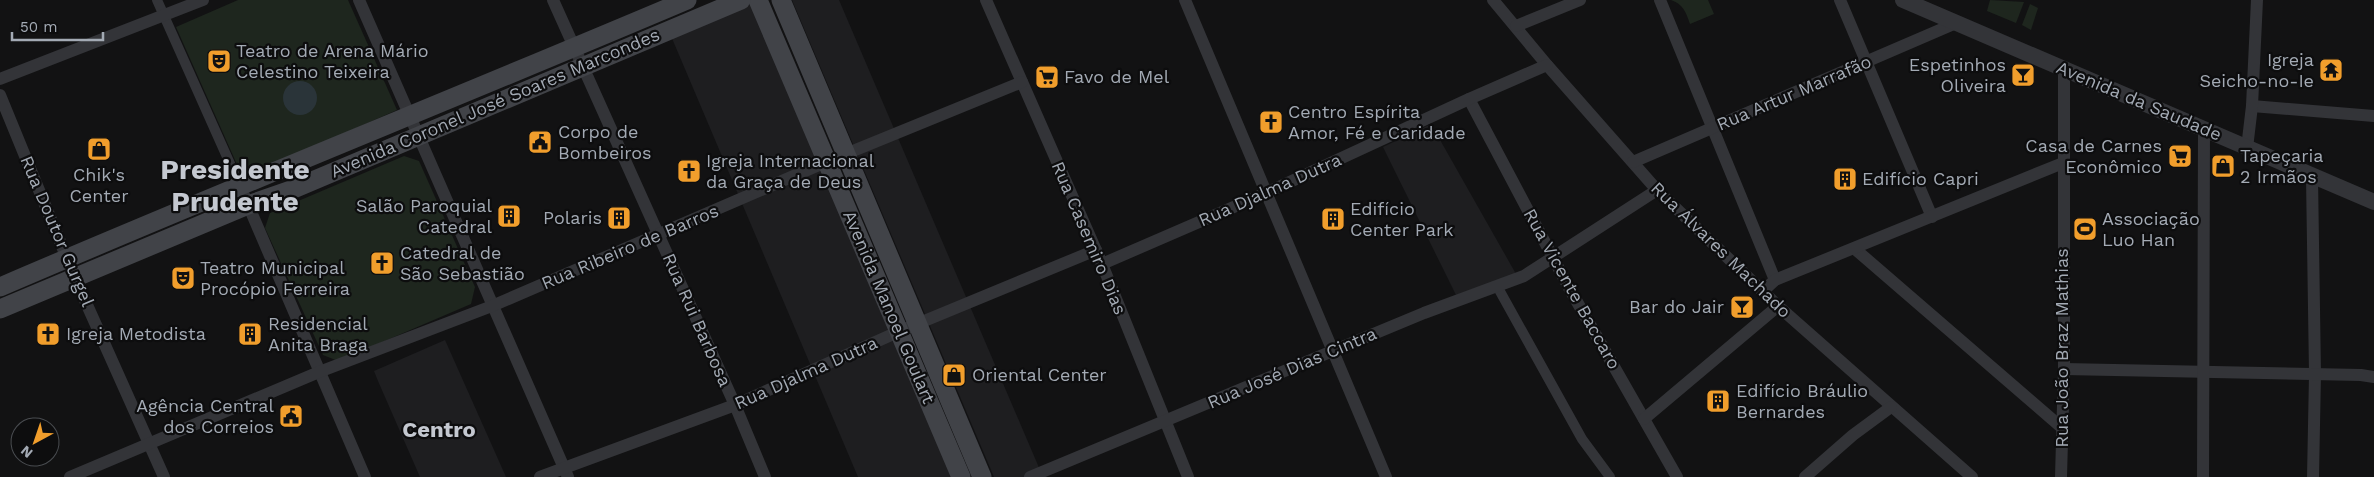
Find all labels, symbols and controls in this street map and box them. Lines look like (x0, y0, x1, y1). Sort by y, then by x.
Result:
scale bar (12, 10, 104, 42)
text: 50 m (20, 18, 57, 36)
street label: Avenida Coronel José Soares Marcondes (327, 23, 662, 182)
place label: Teatro de Arena Mário Celestino Teixeira (236, 40, 429, 82)
theatre icon: Teatro de Arena Mário Celestino Teixeira (206, 48, 232, 74)
place label: Igreja Seicho-no-Ie (2199, 49, 2314, 91)
street label: Rua Artur Marrafão (1713, 50, 1874, 135)
place label: Espetinhos Oliveira (1909, 54, 2006, 96)
street label: Avenida da Saudade (2054, 56, 2225, 145)
temple icon: Igreja Seicho-no-Ie (2318, 57, 2344, 83)
bar icon: Espetinhos Oliveira (2010, 62, 2036, 88)
supermarket icon: Favo de Mel (1034, 64, 1060, 90)
place label: Favo de Mel (1064, 66, 1170, 87)
place label: Centro Espírita Amor, Fé e Caridade (1288, 101, 1466, 143)
church icon: Centro Espírita Amor, Fé e Caridade (1258, 109, 1284, 135)
place label: Corpo de Bombeiros (558, 121, 652, 163)
public building icon: Corpo de Bombeiros (527, 129, 553, 155)
place label: Casa de Carnes Econômico (2025, 135, 2162, 177)
shop icon: Chik's Center (86, 136, 112, 162)
supermarket icon: Casa de Carnes Econômico (2167, 143, 2193, 169)
place label: Tapeçaria 2 Irmãos (2240, 145, 2324, 187)
street label: Rua Djalma Dutra (1195, 149, 1344, 230)
place label: Igreja Internacional da Graça de Deus (706, 150, 875, 192)
street label: Rua Doutor Gurgel (16, 152, 99, 310)
district label: Presidente Prudente (160, 153, 310, 218)
shop icon: Tapeçaria 2 Irmãos (2210, 153, 2236, 179)
church icon: Igreja Internacional da Graça de Deus (676, 158, 702, 184)
street label: Rua Casemiro Dias (1048, 158, 1131, 318)
place label: Chik's Center (69, 164, 129, 206)
building icon: Edifício Capri (1832, 166, 1858, 192)
place label: Edifício Capri (1862, 168, 1979, 189)
street label: Rua Álvares Machado (1647, 177, 1796, 322)
place label: Salão Paroquial Catedral (356, 195, 492, 237)
place label: Edifício Center Park (1350, 198, 1453, 240)
street label: Rua Ribeiro de Barros (538, 200, 722, 293)
building icon: Salão Paroquial Catedral (496, 203, 522, 229)
building icon: Polaris (606, 205, 632, 231)
street label: Rua Vicente Baccaro (1520, 205, 1625, 373)
building icon: Edifício Center Park (1320, 206, 1346, 232)
place label: Polaris (543, 207, 602, 228)
street label: Avenida Manoel Goulart (839, 207, 940, 407)
place label: Associação Luo Han (2102, 208, 2200, 250)
sports icon: Associação Luo Han (2072, 216, 2098, 242)
place label: Catedral de São Sebastião (400, 242, 525, 284)
street label: Rua João Braz Mathias (2051, 248, 2072, 448)
church icon: Catedral de São Sebastião (369, 250, 395, 276)
street label: Rua Rui Barbosa (659, 250, 736, 390)
place label: Teatro Municipal Procópio Ferreira (200, 257, 350, 299)
theatre icon: Teatro Municipal Procópio Ferreira (170, 265, 196, 291)
bar icon: Bar do Jair (1729, 294, 1755, 320)
place label: Bar do Jair (1629, 296, 1724, 317)
place label: Residencial Anita Braga (268, 313, 368, 355)
church icon: Igreja Metodista (35, 321, 61, 347)
building icon: Residencial Anita Braga (237, 321, 263, 347)
street label: Rua José Dias Cintra (1204, 322, 1380, 413)
place label: Igreja Metodista (66, 323, 206, 344)
street label: Rua Djalma Dutra (731, 332, 880, 413)
shop icon: Oriental Center (941, 362, 967, 388)
place label: Oriental Center (972, 364, 1107, 385)
place label: Edifício Bráulio Bernardes (1736, 380, 1868, 422)
building icon: Edifício Bráulio Bernardes (1705, 388, 1731, 414)
place label: Agência Central dos Correios (136, 395, 274, 437)
public building icon: Agência Central dos Correios (278, 403, 304, 429)
north arrow (10, 417, 60, 467)
district label: Centro (402, 417, 476, 442)
text: N (18, 442, 36, 461)

